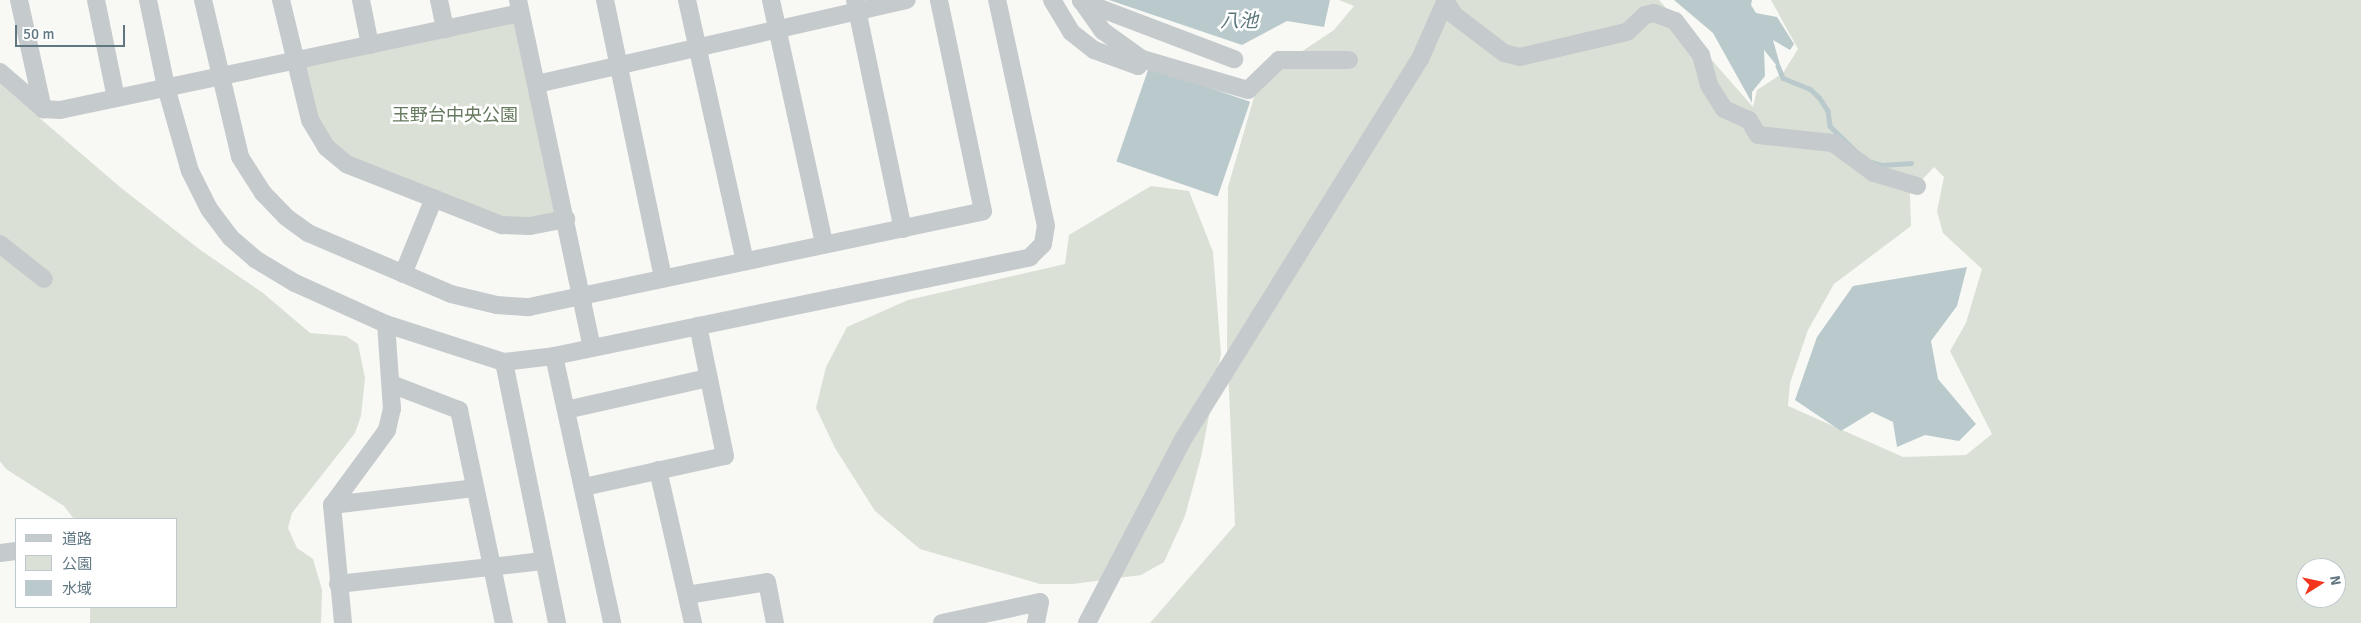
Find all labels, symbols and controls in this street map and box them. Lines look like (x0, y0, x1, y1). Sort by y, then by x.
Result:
water label: 八池 (1220, 11, 1258, 33)
scale bar (18, 15, 128, 47)
text: 50 m (23, 25, 54, 43)
park label: 玉野台中央公園 (392, 104, 518, 126)
legend (15, 518, 178, 608)
text: 道路 (62, 530, 92, 548)
text: 公園 (62, 555, 92, 573)
north arrow (2296, 558, 2346, 608)
text: N (2326, 574, 2344, 587)
text: 水域 (62, 580, 92, 598)

